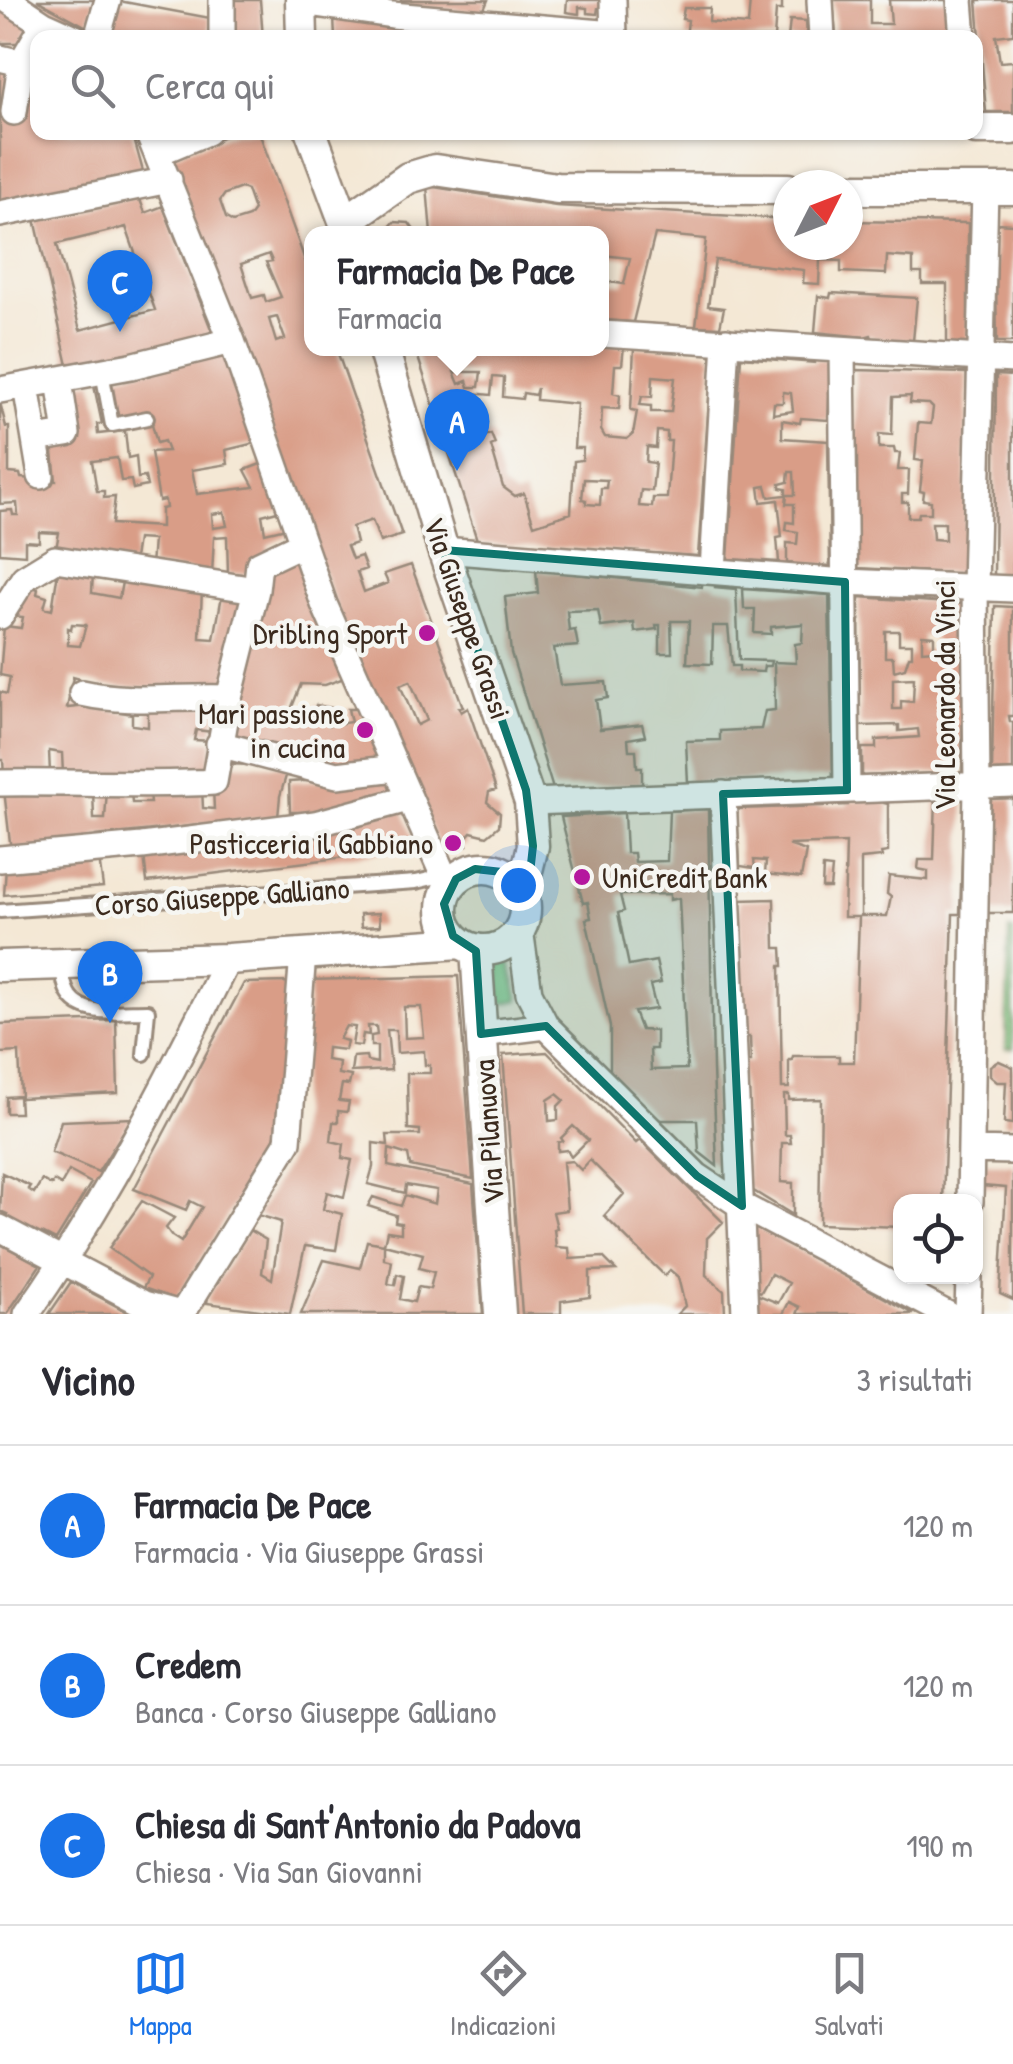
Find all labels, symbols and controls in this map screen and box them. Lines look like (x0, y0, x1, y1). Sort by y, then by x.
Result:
search box (30, 30, 983, 140)
icon: search (65, 58, 120, 113)
text: Cerca qui (145, 59, 275, 111)
north arrow (773, 170, 863, 260)
popup (304, 226, 609, 356)
text: Farmacia De Pace (338, 244, 575, 296)
pin: C (88, 250, 152, 332)
text: Farmacia (338, 296, 442, 339)
pin: A (424, 388, 490, 471)
street label: Via Giuseppe Grassi (415, 512, 521, 724)
street label: Via Leonardo da Vinci (924, 580, 964, 810)
place label: Dribling Sport (253, 613, 408, 653)
marker: Dribling Sport (416, 622, 438, 644)
place label: Mari passione in cucina (198, 693, 345, 767)
marker: Mari passione in cucina (354, 719, 376, 741)
place label: Pasticceria il Gabbiano (189, 823, 433, 863)
marker: Pasticceria il Gabbiano (442, 832, 464, 854)
place label: UniCredit Bank (602, 857, 767, 897)
your location (493, 860, 544, 911)
marker: UniCredit Bank (571, 866, 593, 888)
street label: Corso Giuseppe Galliano (93, 867, 351, 925)
pin: B (78, 940, 142, 1023)
street label: Via Pilanuova (463, 1058, 513, 1205)
map controls (893, 1194, 983, 1284)
button: locate (893, 1194, 983, 1284)
text: Vicino (40, 1351, 135, 1408)
text: 3 risultati (856, 1358, 973, 1401)
text: Farmacia De Pace (135, 1478, 371, 1530)
text: A (65, 1504, 80, 1547)
text: 120 m (903, 1504, 973, 1547)
text: Farmacia · Via Giuseppe Grassi (135, 1530, 484, 1573)
text: Credem (135, 1638, 241, 1690)
text: B (64, 1664, 81, 1707)
text: 120 m (903, 1664, 973, 1707)
text: Banca · Corso Giuseppe Galliano (135, 1690, 496, 1733)
text: Chiesa di Sant'Antonio da Padova (135, 1798, 580, 1850)
text: C (64, 1824, 81, 1867)
text: 190 m (906, 1824, 973, 1867)
text: Chiesa · Via San Giovanni (135, 1850, 423, 1893)
tab: Mappa (129, 1946, 192, 2044)
tab: Indicazioni (450, 1946, 556, 2044)
tab: Salvati (815, 1946, 884, 2044)

